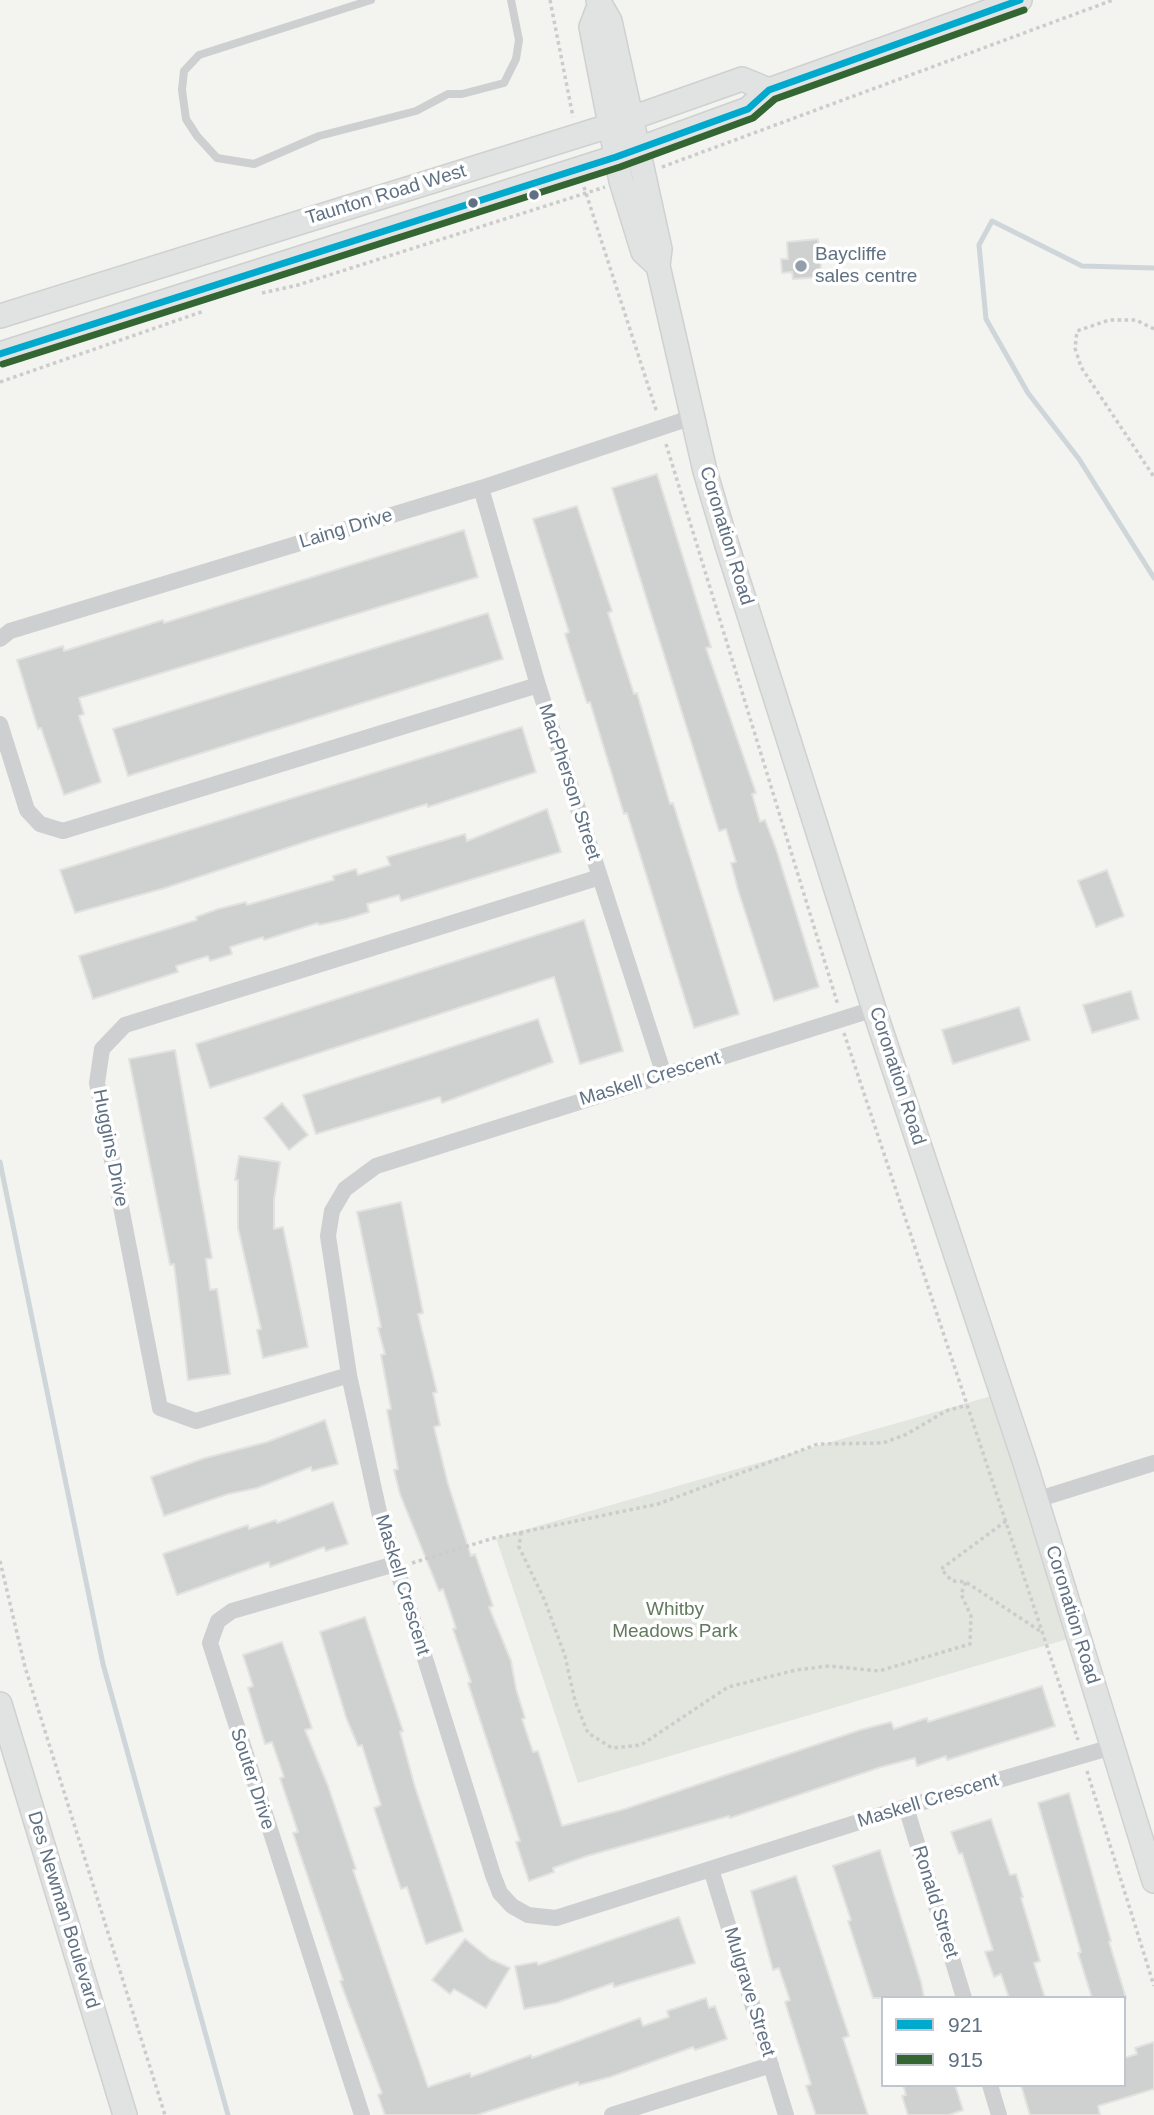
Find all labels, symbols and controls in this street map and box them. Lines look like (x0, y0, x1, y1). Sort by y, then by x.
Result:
street label: Taunton Road West (303, 160, 469, 230)
unlabelled marker (527, 188, 541, 202)
unlabelled marker (466, 196, 480, 210)
place label: Baycliffe sales centre (815, 244, 917, 288)
marker: Baycliffe sales centre (793, 258, 809, 274)
street label: Coronation Road (694, 464, 758, 608)
street label: Laing Drive (297, 504, 395, 554)
street label: MacPherson Street (533, 701, 605, 863)
street label: Coronation Road (864, 1004, 930, 1148)
street label: Maskell Crescent (577, 1047, 723, 1111)
street label: Huggins Drive (87, 1087, 133, 1209)
street label: Maskell Crescent (370, 1512, 434, 1658)
street label: Coronation Road (1040, 1543, 1104, 1687)
park label: Whitby Meadows Park (612, 1599, 738, 1643)
street label: Souter Drive (225, 1725, 279, 1833)
street label: Maskell Crescent (855, 1769, 1001, 1833)
street label: Des Newman Boulevard (22, 1809, 104, 2011)
street label: Ronald Street (907, 1843, 963, 1961)
street label: Mulgrave Street (718, 1925, 780, 2059)
legend (881, 1996, 1126, 2087)
text: 921 (948, 2013, 983, 2036)
text: 915 (948, 2048, 983, 2071)

